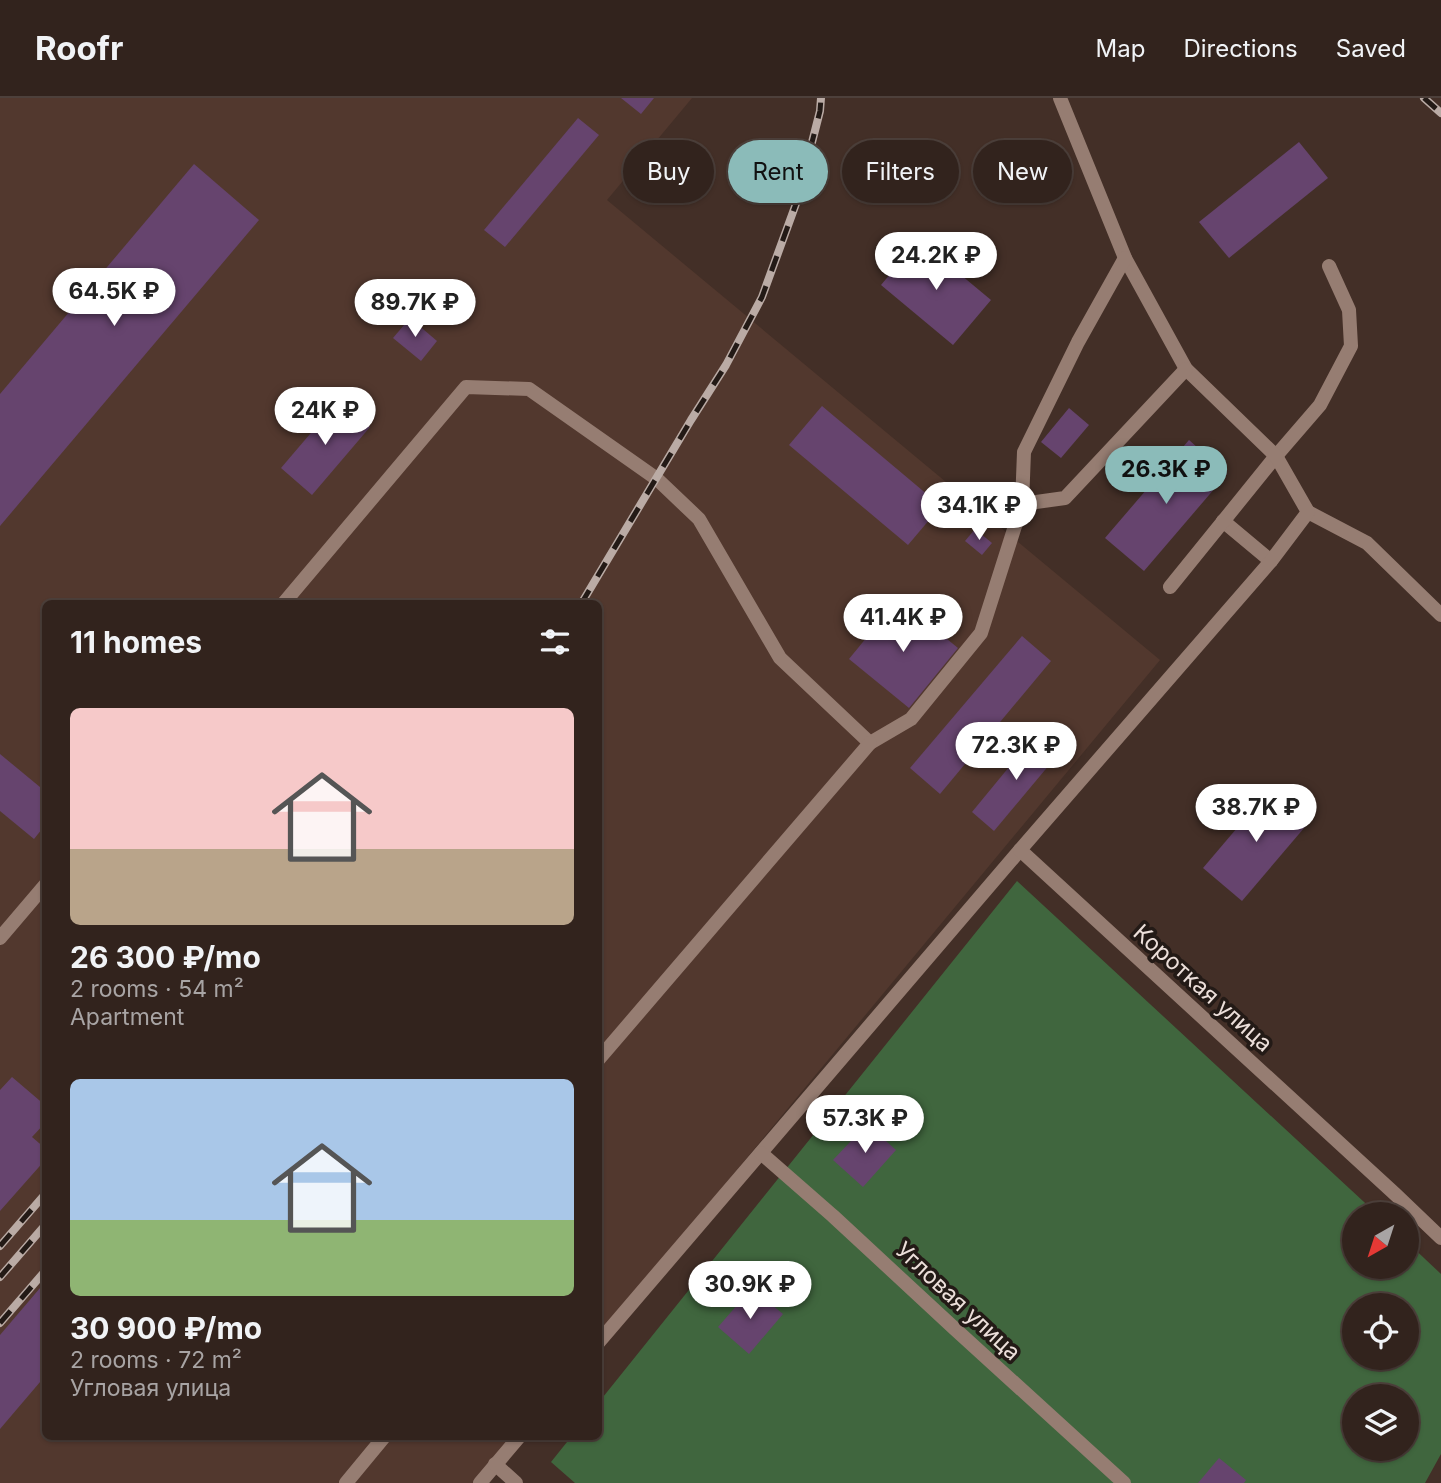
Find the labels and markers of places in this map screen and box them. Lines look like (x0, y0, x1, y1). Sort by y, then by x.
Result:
pin: 24.2K ₽ (871, 232, 1001, 292)
pin: 64.5K ₽ (49, 268, 179, 328)
pin: 89.7K ₽ (350, 280, 480, 339)
pin: 24K ₽ (276, 388, 374, 447)
pin: 26.3K ₽ (1101, 446, 1231, 506)
pin: 34.1K ₽ (914, 482, 1044, 542)
pin: 41.4K ₽ (838, 594, 968, 654)
pin: 72.3K ₽ (951, 722, 1081, 782)
pin: 38.7K ₽ (1191, 784, 1321, 844)
pin: 57.3K ₽ (800, 1096, 930, 1155)
pin: 30.9K ₽ (685, 1262, 815, 1321)

